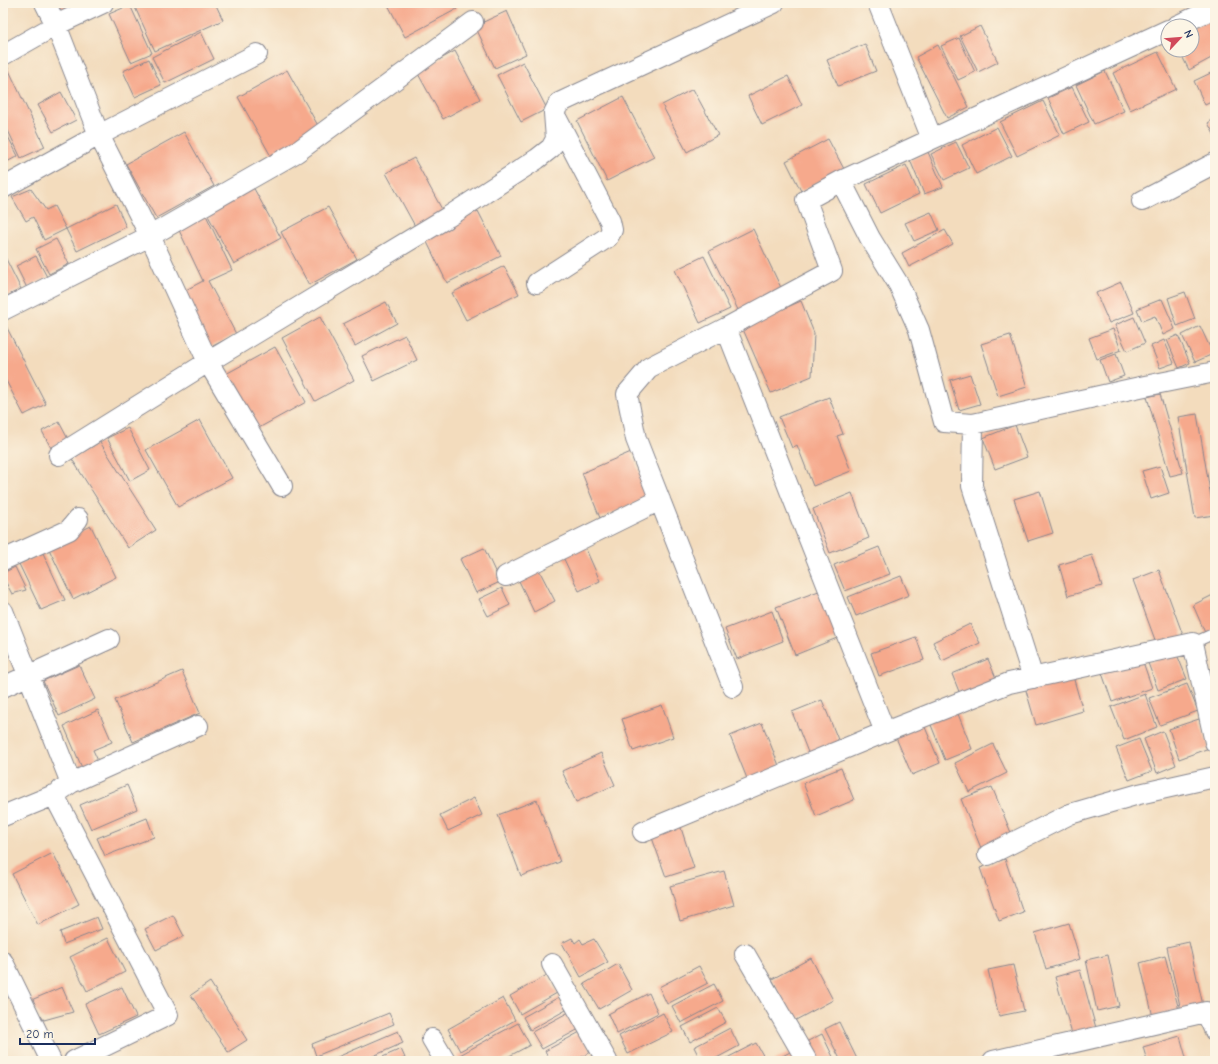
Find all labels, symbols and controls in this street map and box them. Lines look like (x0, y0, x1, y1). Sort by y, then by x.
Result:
north arrow (1160, 18, 1200, 58)
text: N (1181, 28, 1196, 40)
scale bar (20, 1020, 95, 1046)
text: 20 m (26, 1027, 54, 1041)

